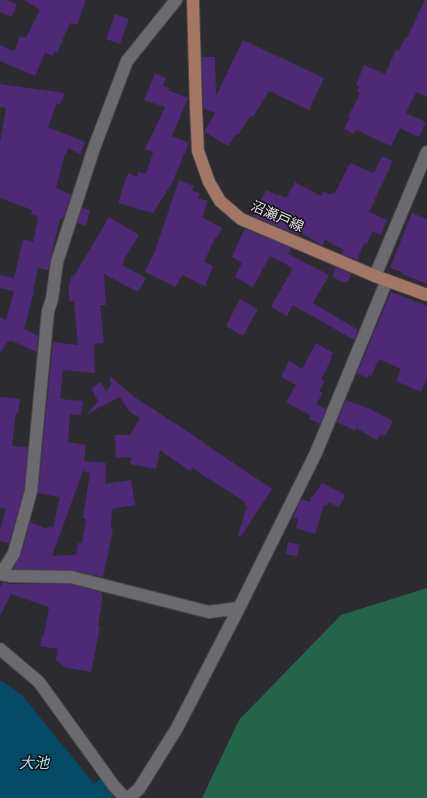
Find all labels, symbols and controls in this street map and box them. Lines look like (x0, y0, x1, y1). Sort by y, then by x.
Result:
street label: 沼瀬戸線 (248, 198, 306, 236)
water label: 大池 (19, 755, 49, 773)

